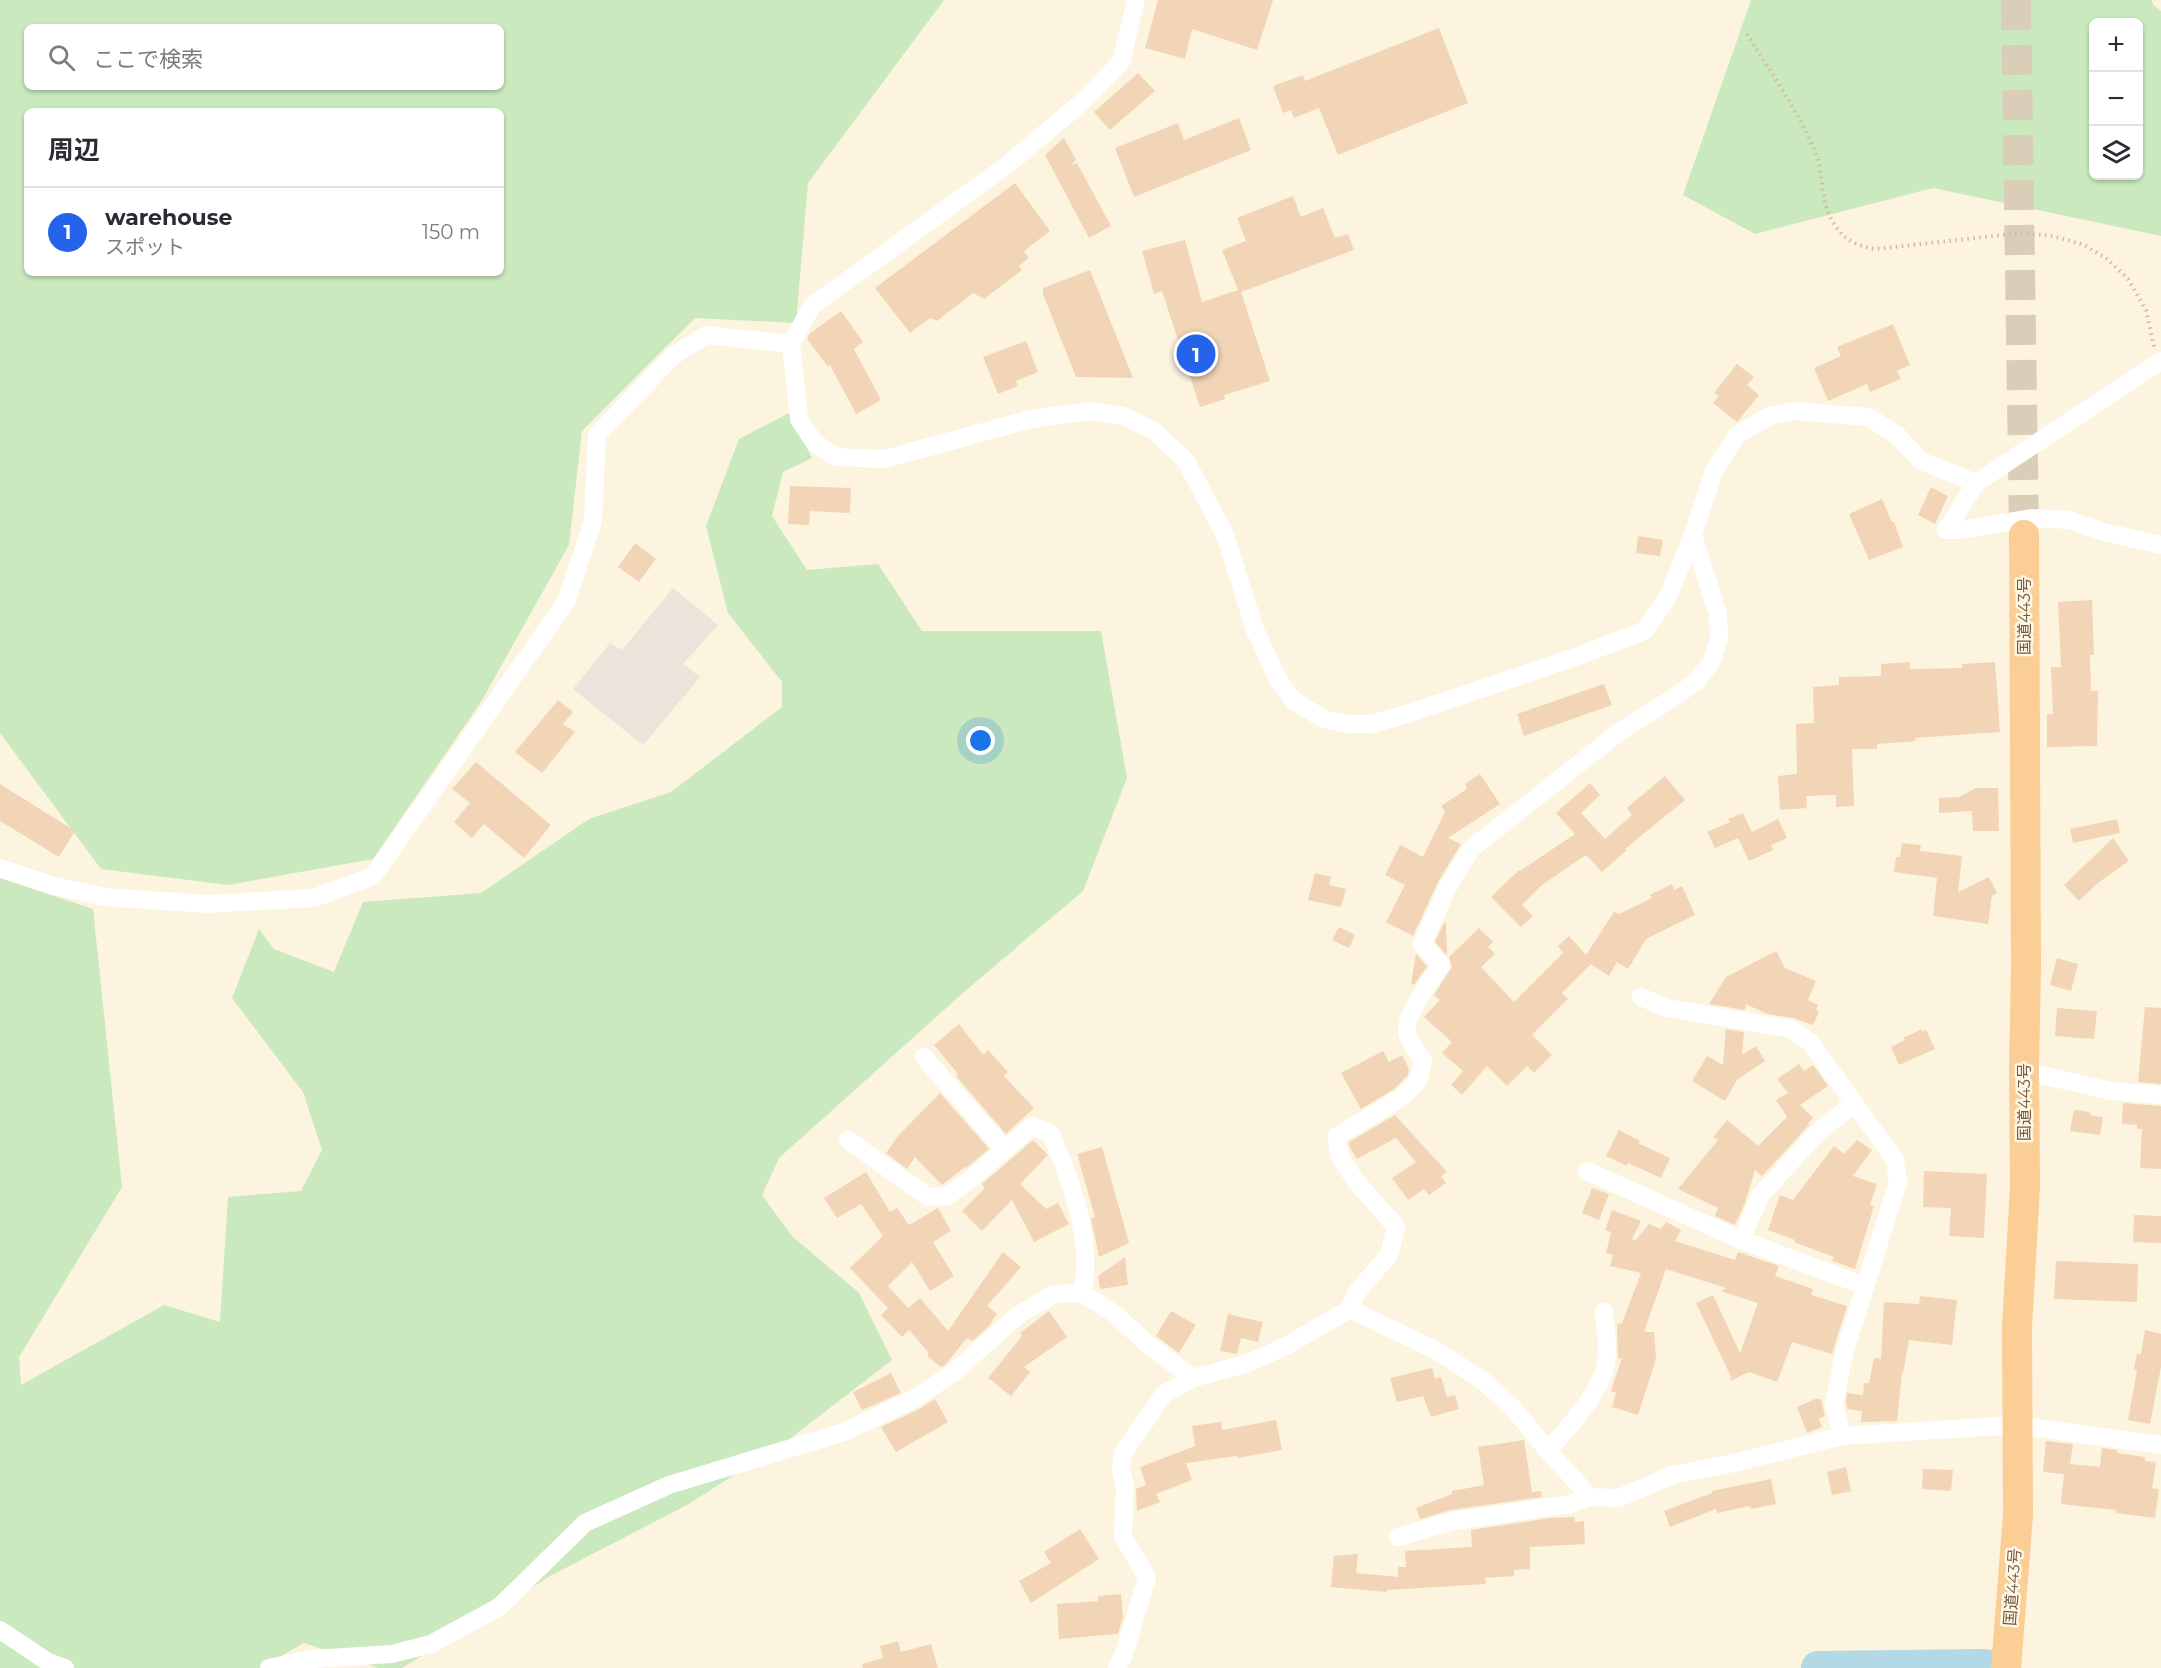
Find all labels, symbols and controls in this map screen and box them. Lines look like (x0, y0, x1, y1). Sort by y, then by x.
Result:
map controls (2089, 18, 2143, 180)
button: + (2089, 18, 2143, 72)
search box (24, 24, 504, 90)
icon: search (45, 41, 78, 74)
text: ここで検索 (93, 46, 203, 73)
button: − (2089, 72, 2143, 126)
button: layers (2089, 126, 2143, 180)
text: 周辺 (48, 134, 100, 166)
text: warehouse (105, 204, 232, 231)
text: 1 (64, 220, 71, 244)
text: 150 m (422, 220, 480, 244)
text: スポット (105, 235, 185, 259)
pin: 1 (1176, 332, 1216, 376)
street label: 国道443号 (2015, 577, 2034, 655)
your location (966, 726, 995, 755)
street label: 国道443号 (2015, 1063, 2034, 1141)
street label: 国道443号 (2000, 1547, 2025, 1627)

